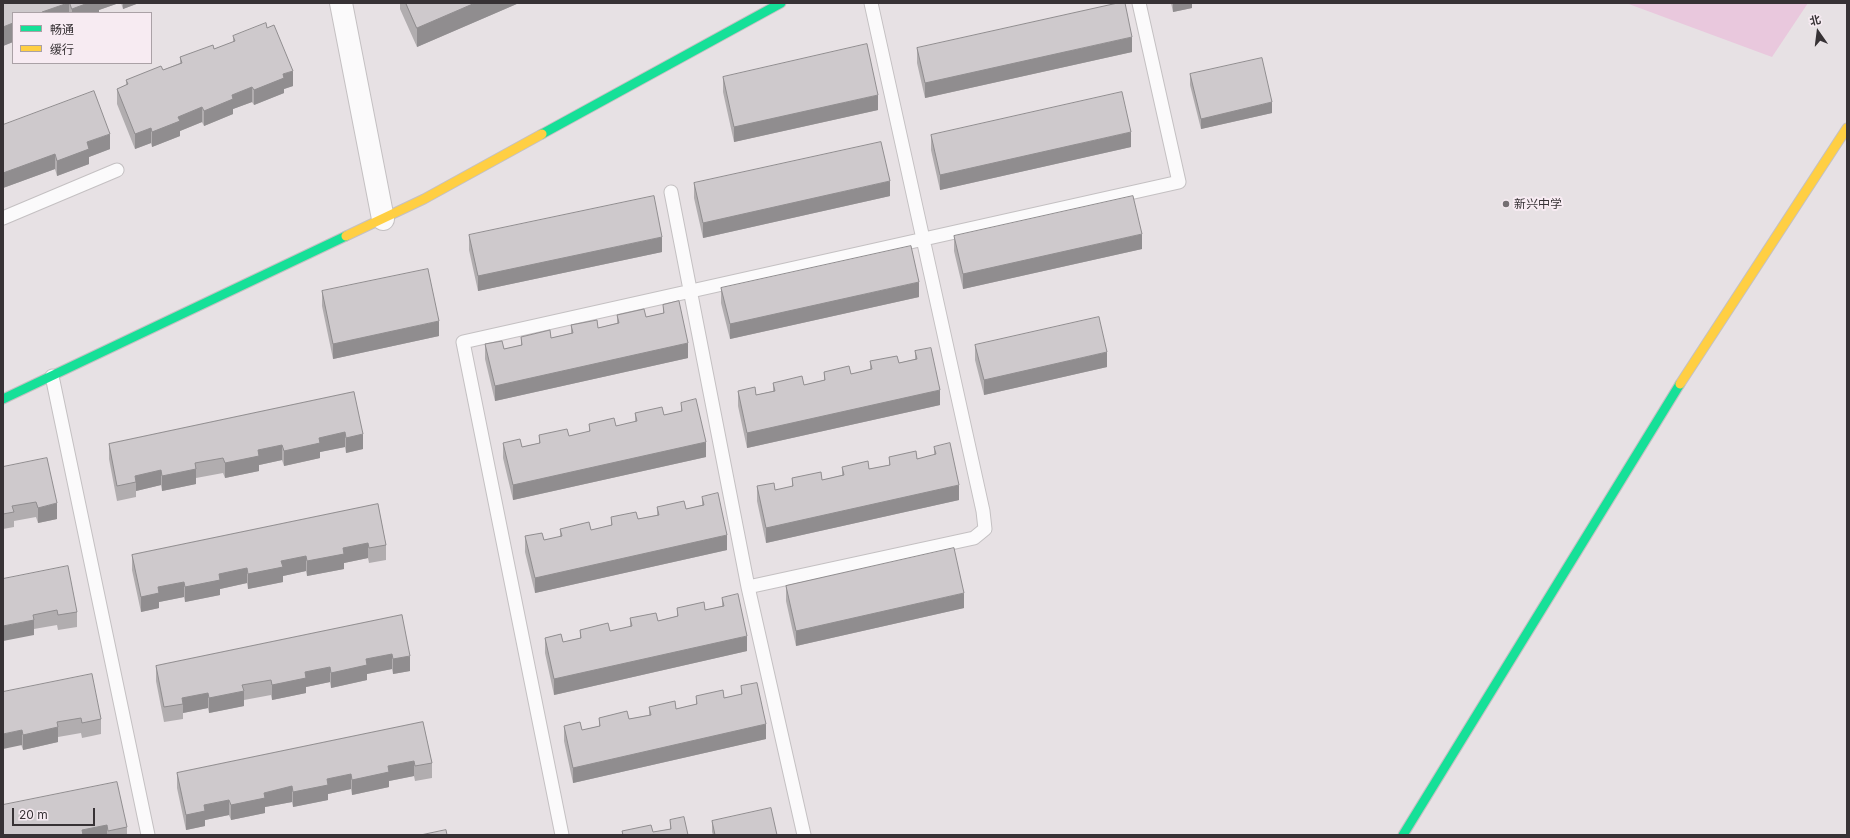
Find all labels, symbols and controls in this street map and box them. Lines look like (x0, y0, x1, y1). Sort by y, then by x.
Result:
legend (12, 12, 152, 64)
north arrow (1798, 12, 1838, 52)
text: 北 (1808, 12, 1822, 28)
text: 畅通 (50, 22, 74, 37)
text: 缓行 (50, 42, 74, 57)
place label: 新兴中学 (1514, 197, 1562, 211)
marker: 新兴中学 (1501, 199, 1511, 209)
scale bar (14, 800, 97, 826)
text: 20 m (19, 807, 48, 822)

